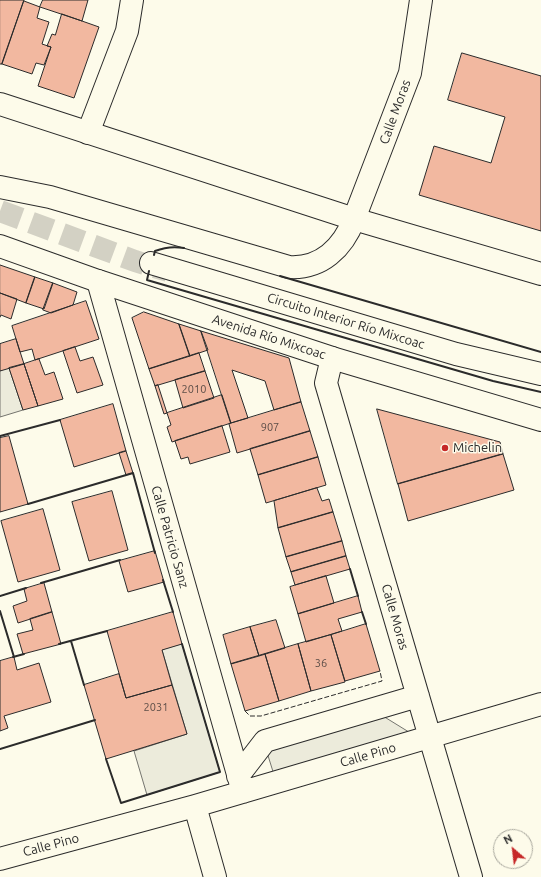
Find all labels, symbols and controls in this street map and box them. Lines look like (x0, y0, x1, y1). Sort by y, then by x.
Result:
street label: Calle Moras (376, 77, 414, 147)
street label: Circuito Interior Río Mixcoac (265, 290, 427, 352)
street label: Avenida Río Mixcoac (210, 311, 328, 363)
house number: 2010 (182, 382, 206, 396)
house number: 907 (261, 420, 279, 434)
place label: Michelin (453, 440, 502, 456)
marker: Michelin (440, 443, 450, 453)
street label: Calle Patricio Sanz (148, 484, 192, 590)
street label: Calle Moras (378, 582, 412, 652)
house number: 36 (315, 656, 327, 670)
house number: 2031 (144, 700, 168, 714)
street label: Calle Pino (338, 740, 398, 770)
north arrow (493, 829, 533, 869)
street label: Calle Pino (21, 830, 81, 860)
text: N (501, 832, 514, 847)

